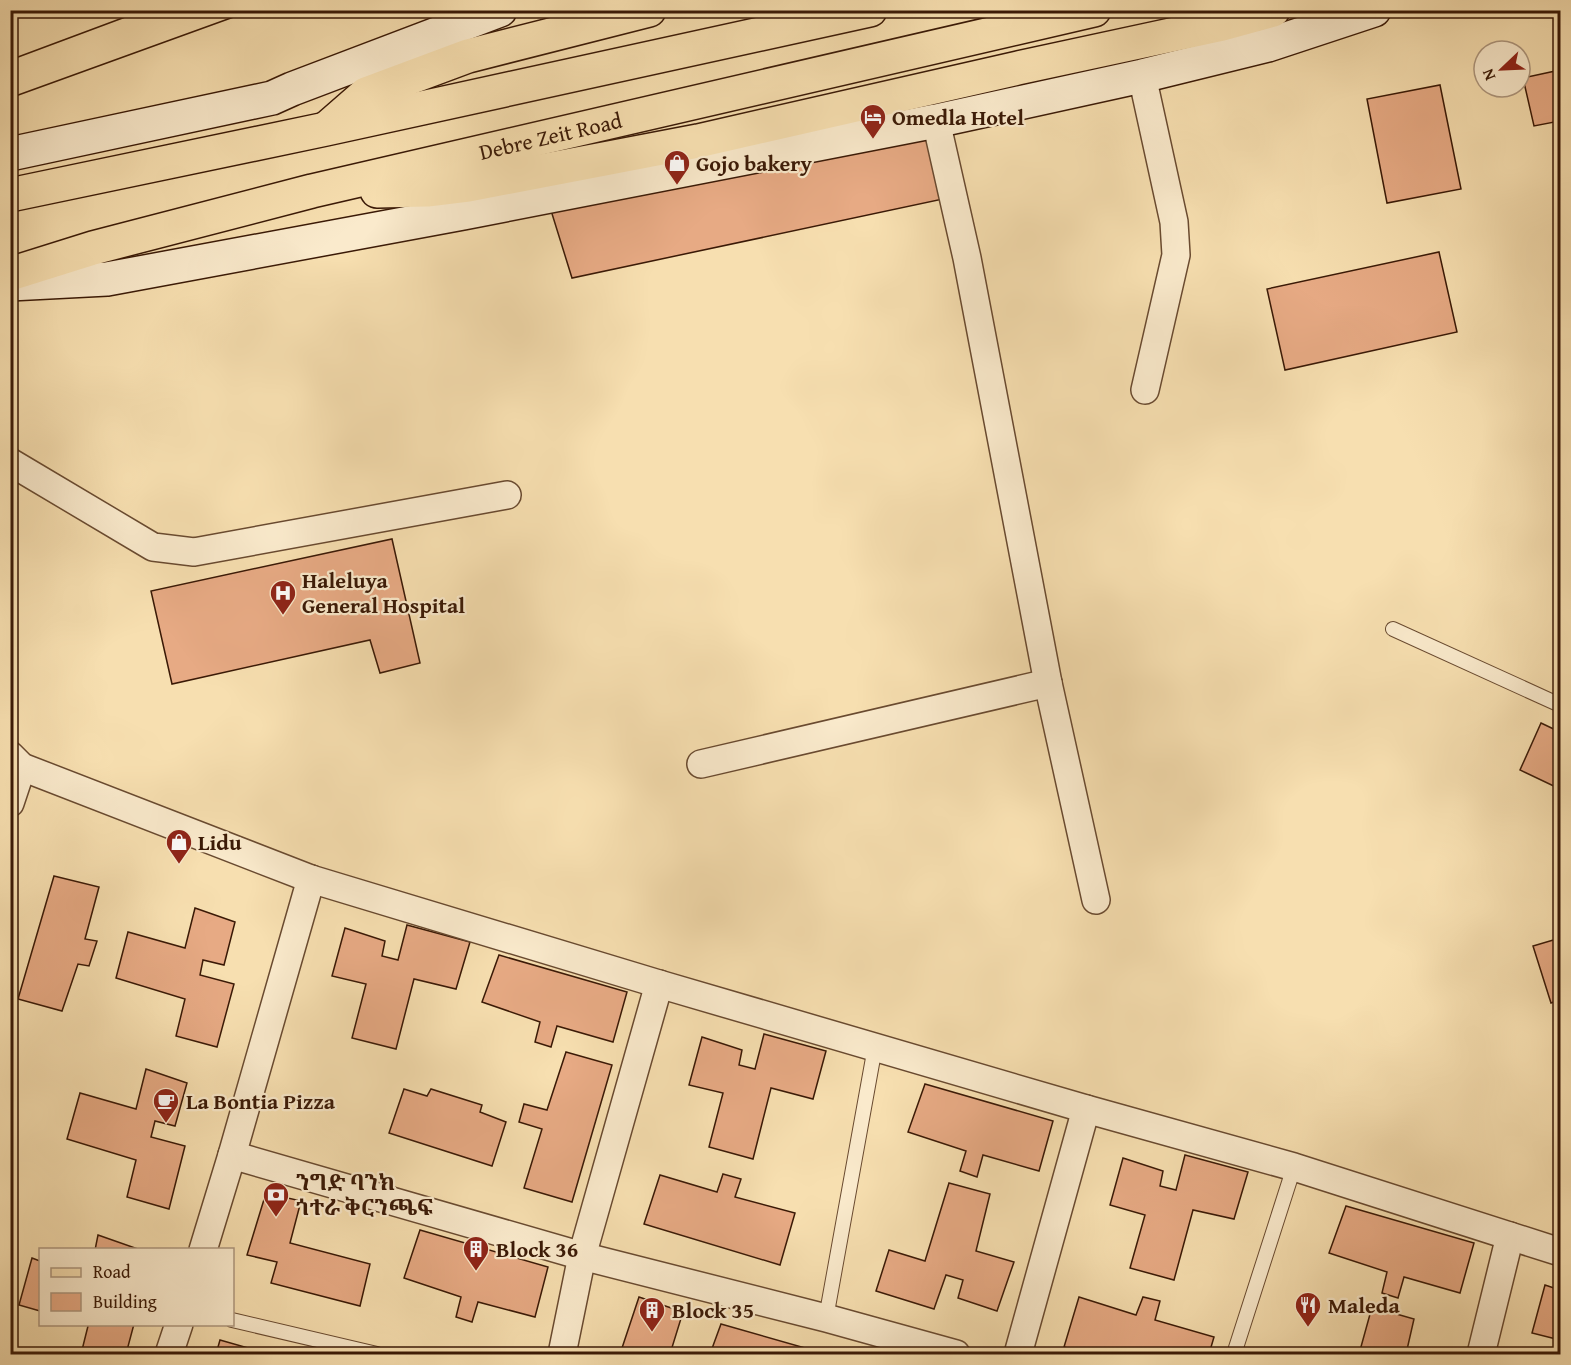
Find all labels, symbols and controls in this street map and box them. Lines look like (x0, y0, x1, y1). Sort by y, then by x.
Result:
north arrow (1472, 39, 1532, 99)
text: N (1475, 65, 1501, 84)
place label: Omedla Hotel (892, 101, 1024, 133)
hotel icon: Omedla Hotel (858, 102, 888, 140)
street label: Debre Zeit Road (476, 104, 625, 168)
place label: Gojo bakery (696, 147, 812, 179)
shop icon: Gojo bakery (662, 148, 692, 186)
place label: Haleluya General Hospital (302, 564, 465, 621)
hospital icon: Haleluya General Hospital (268, 578, 298, 616)
place label: Lidu (198, 826, 242, 858)
shop icon: Lidu (164, 827, 194, 865)
place label: La Bontia Pizza (186, 1085, 336, 1117)
cafe icon: La Bontia Pizza (151, 1086, 181, 1124)
place label: ንግድ ባንክ ጎተራ ቅርንጫፍ (296, 1166, 433, 1223)
bank icon: ንግድ ባንክ ጎተራ ቅርንጫፍ (261, 1180, 291, 1218)
place label: Block 36 (496, 1233, 578, 1265)
building icon: Block 36 (461, 1234, 491, 1272)
legend (39, 1248, 234, 1326)
text: Road (93, 1258, 131, 1285)
text: Building (93, 1288, 157, 1315)
place label: Maleda (1328, 1289, 1400, 1321)
restaurant icon: Maleda (1293, 1290, 1323, 1328)
place label: Block 35 (672, 1294, 754, 1326)
building icon: Block 35 (637, 1295, 667, 1333)

